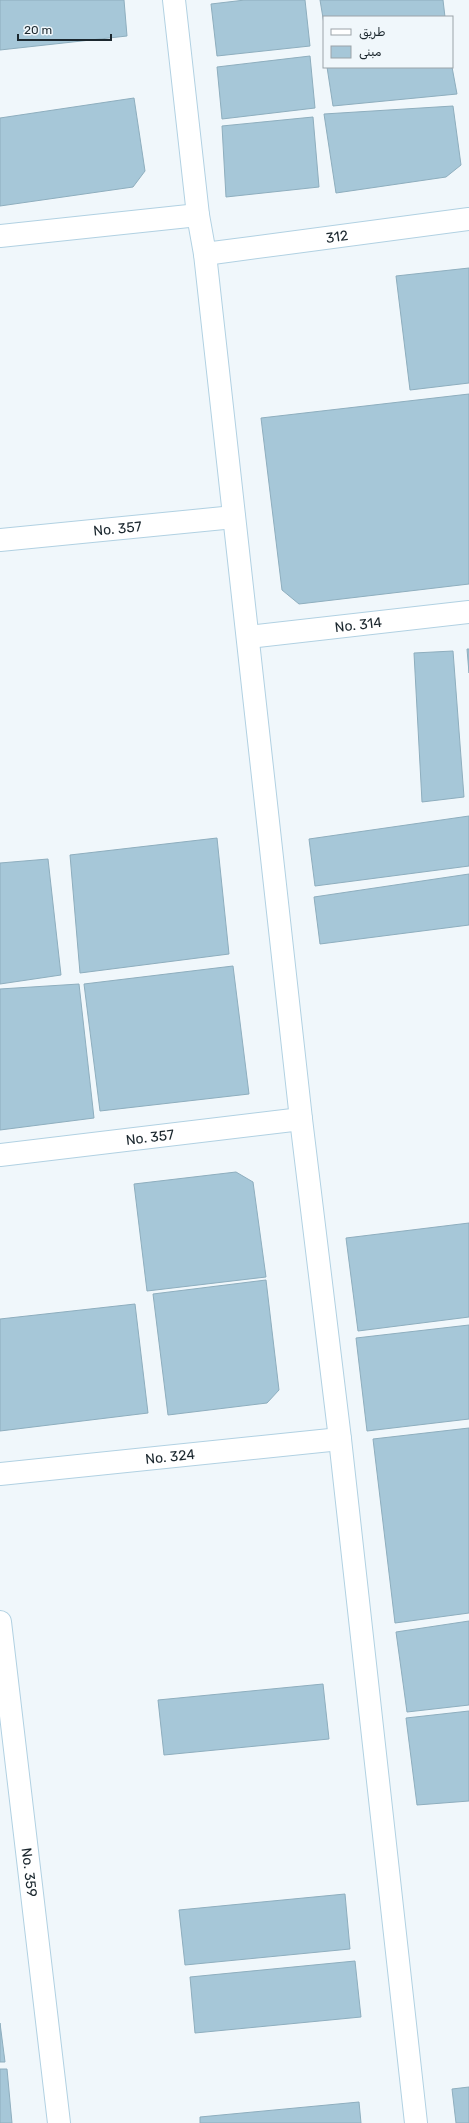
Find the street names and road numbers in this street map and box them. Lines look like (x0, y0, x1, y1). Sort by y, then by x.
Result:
street label: 312 (325, 227, 349, 246)
street label: No. 357 (92, 518, 142, 539)
street label: No. 314 (334, 613, 383, 636)
street label: No. 357 (125, 1126, 175, 1148)
street label: No. 324 (144, 1445, 196, 1467)
street label: No. 359 (18, 1847, 41, 1898)

